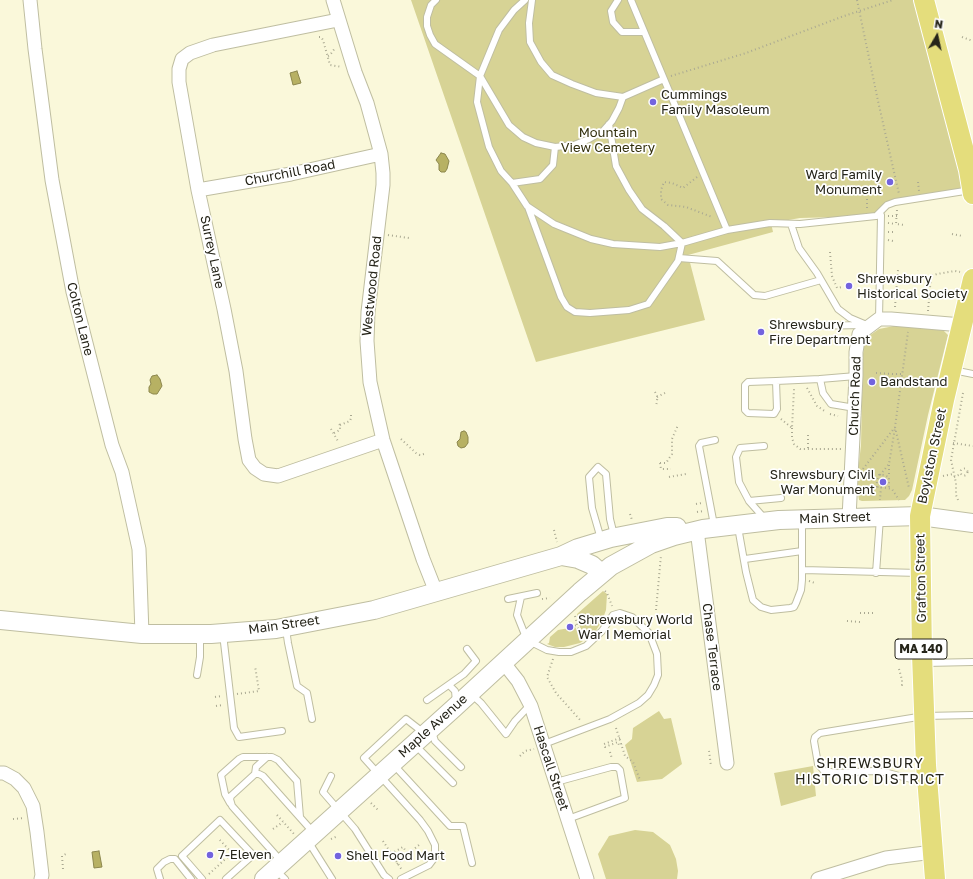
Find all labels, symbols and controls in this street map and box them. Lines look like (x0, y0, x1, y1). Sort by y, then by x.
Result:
north arrow (917, 16, 957, 56)
text: N (934, 17, 944, 31)
place label: Cummings Family Masoleum (661, 87, 769, 118)
marker: Cummings Family Masoleum (648, 97, 658, 107)
park label: Mountain View Cemetery (561, 125, 655, 156)
street label: Churchill Road (244, 157, 336, 189)
place label: Ward Family Monument (806, 167, 882, 198)
marker: Ward Family Monument (885, 177, 895, 187)
street label: Surrey Lane (197, 214, 227, 290)
street label: Westwood Road (359, 235, 385, 337)
place label: Shrewsbury Historical Society (857, 271, 968, 302)
street label: Colton Lane (63, 281, 97, 357)
marker: Shrewsbury Historical Society (844, 281, 854, 291)
place label: Shrewsbury Fire Department (769, 317, 871, 348)
marker: Shrewsbury Fire Department (756, 327, 766, 337)
street label: Church Road (846, 356, 864, 436)
place label: Bandstand (880, 374, 947, 390)
marker: Bandstand (867, 377, 877, 387)
street label: Boylston Street (914, 407, 950, 505)
place label: Shrewsbury Civil War Monument (770, 467, 875, 498)
marker: Shrewsbury Civil War Monument (878, 477, 888, 487)
street label: Main Street (799, 509, 871, 527)
street label: Grafton Street (912, 533, 930, 623)
street label: Chase Terrace (699, 602, 725, 692)
street label: Main Street (247, 612, 321, 638)
place label: Shrewsbury World War I Memorial (578, 612, 693, 643)
marker: Shrewsbury World War I Memorial (565, 622, 575, 632)
road number: MA 140 (895, 639, 947, 659)
street label: Maple Avenue (395, 691, 471, 761)
street label: Hascall Street (530, 723, 572, 813)
district label: SHREWSBURY HISTORIC DISTRICT (795, 756, 945, 788)
place label: 7-Eleven (218, 847, 272, 863)
place label: Shell Food Mart (346, 848, 445, 864)
marker: 7-Eleven (205, 850, 215, 860)
marker: Shell Food Mart (333, 851, 343, 861)

